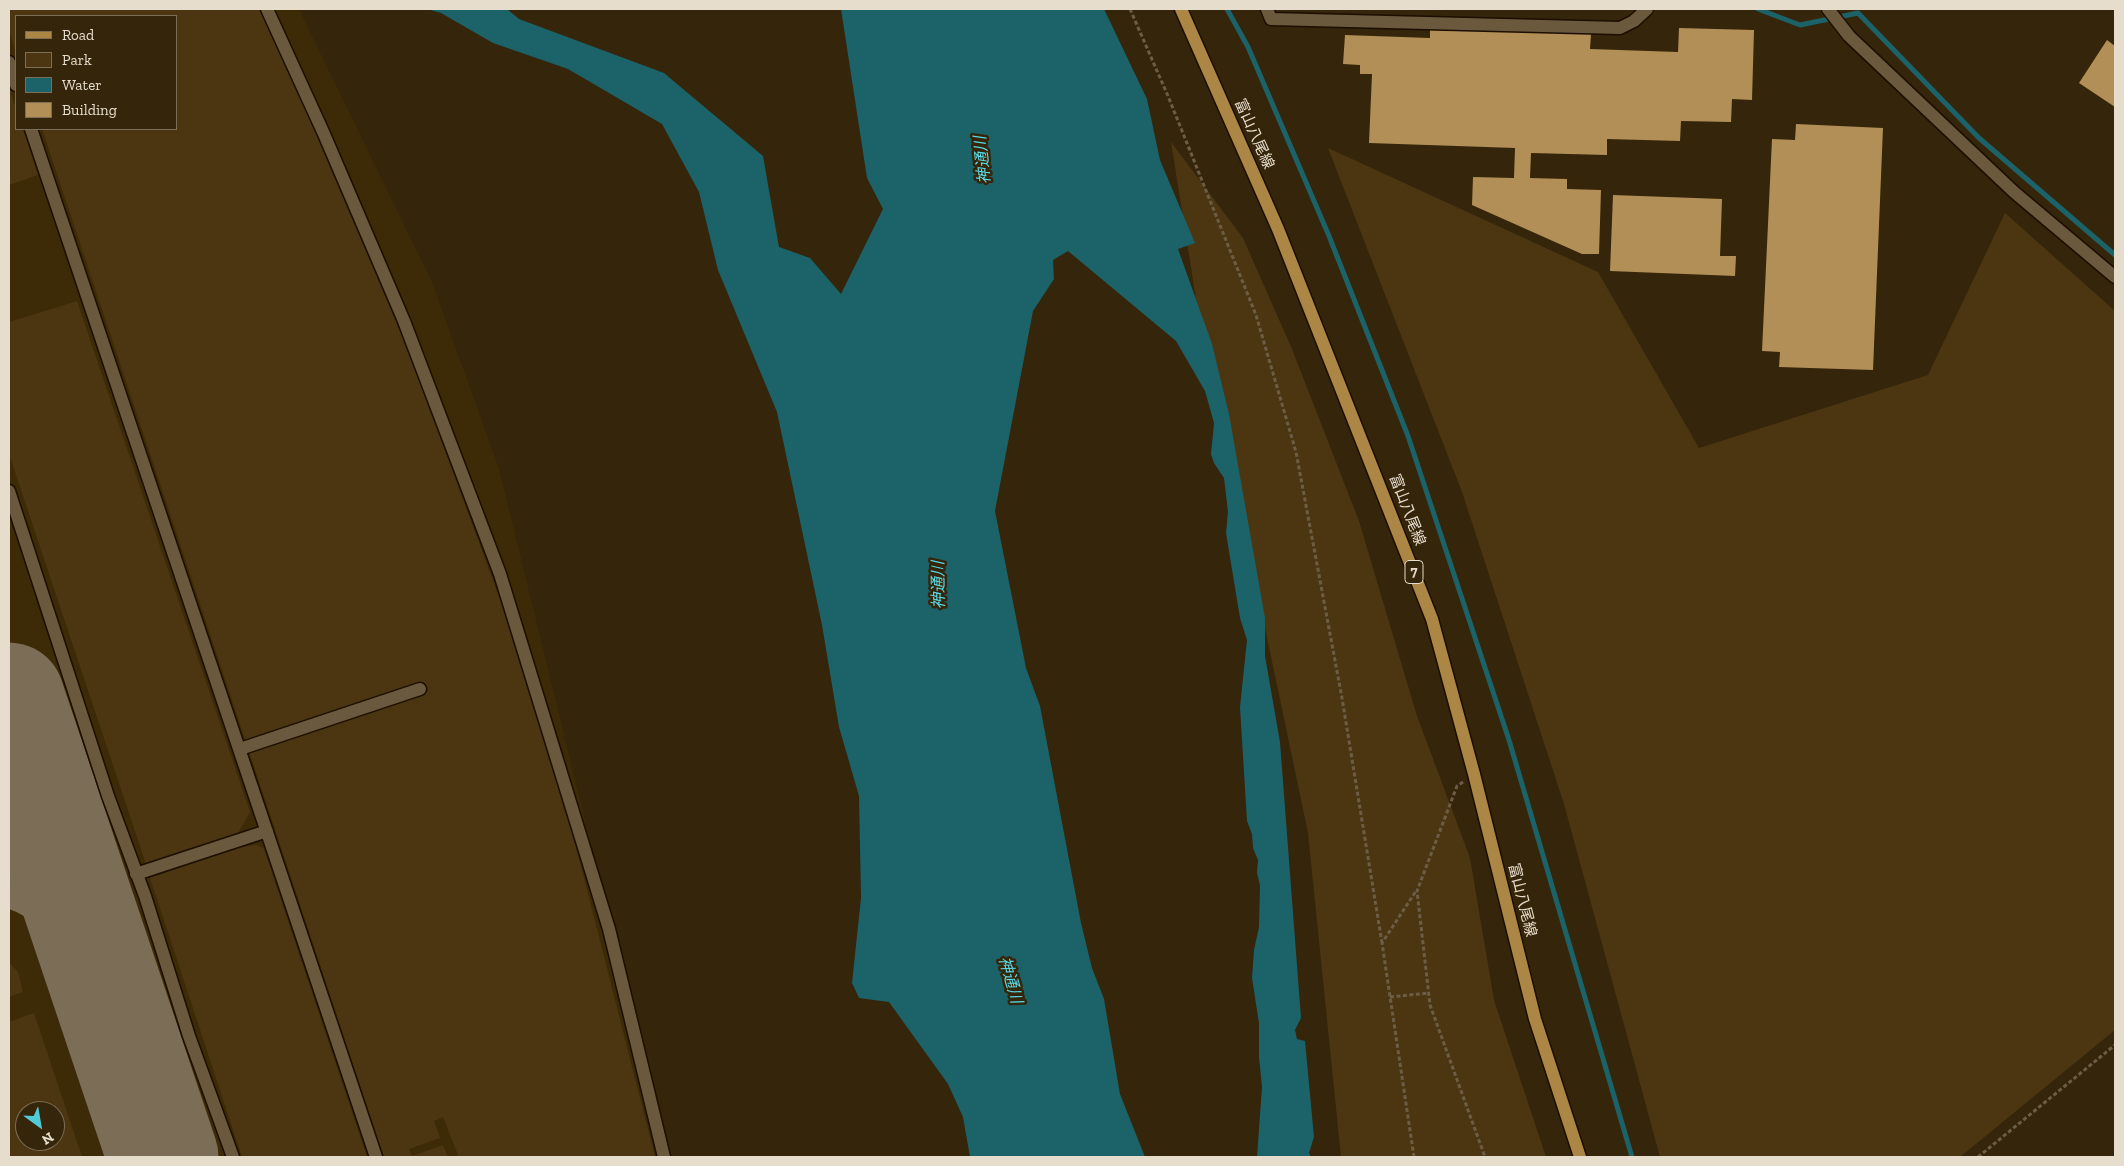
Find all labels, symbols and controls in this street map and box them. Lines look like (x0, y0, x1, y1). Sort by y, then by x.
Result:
legend (15, 15, 178, 130)
text: Road (62, 26, 94, 44)
text: Park (62, 51, 92, 69)
text: Water (62, 76, 102, 94)
street label: 富山八尾線 (1231, 96, 1277, 172)
text: Building (62, 101, 117, 119)
water label: 神通川 (971, 135, 995, 185)
street label: 富山八尾線 (1385, 472, 1429, 548)
road number: 7 (1405, 560, 1423, 584)
water label: 神通川 (929, 561, 949, 609)
street label: 富山八尾線 (1504, 861, 1540, 939)
water label: 神通川 (994, 954, 1026, 1006)
north arrow (15, 1101, 65, 1151)
text: N (39, 1128, 57, 1148)

